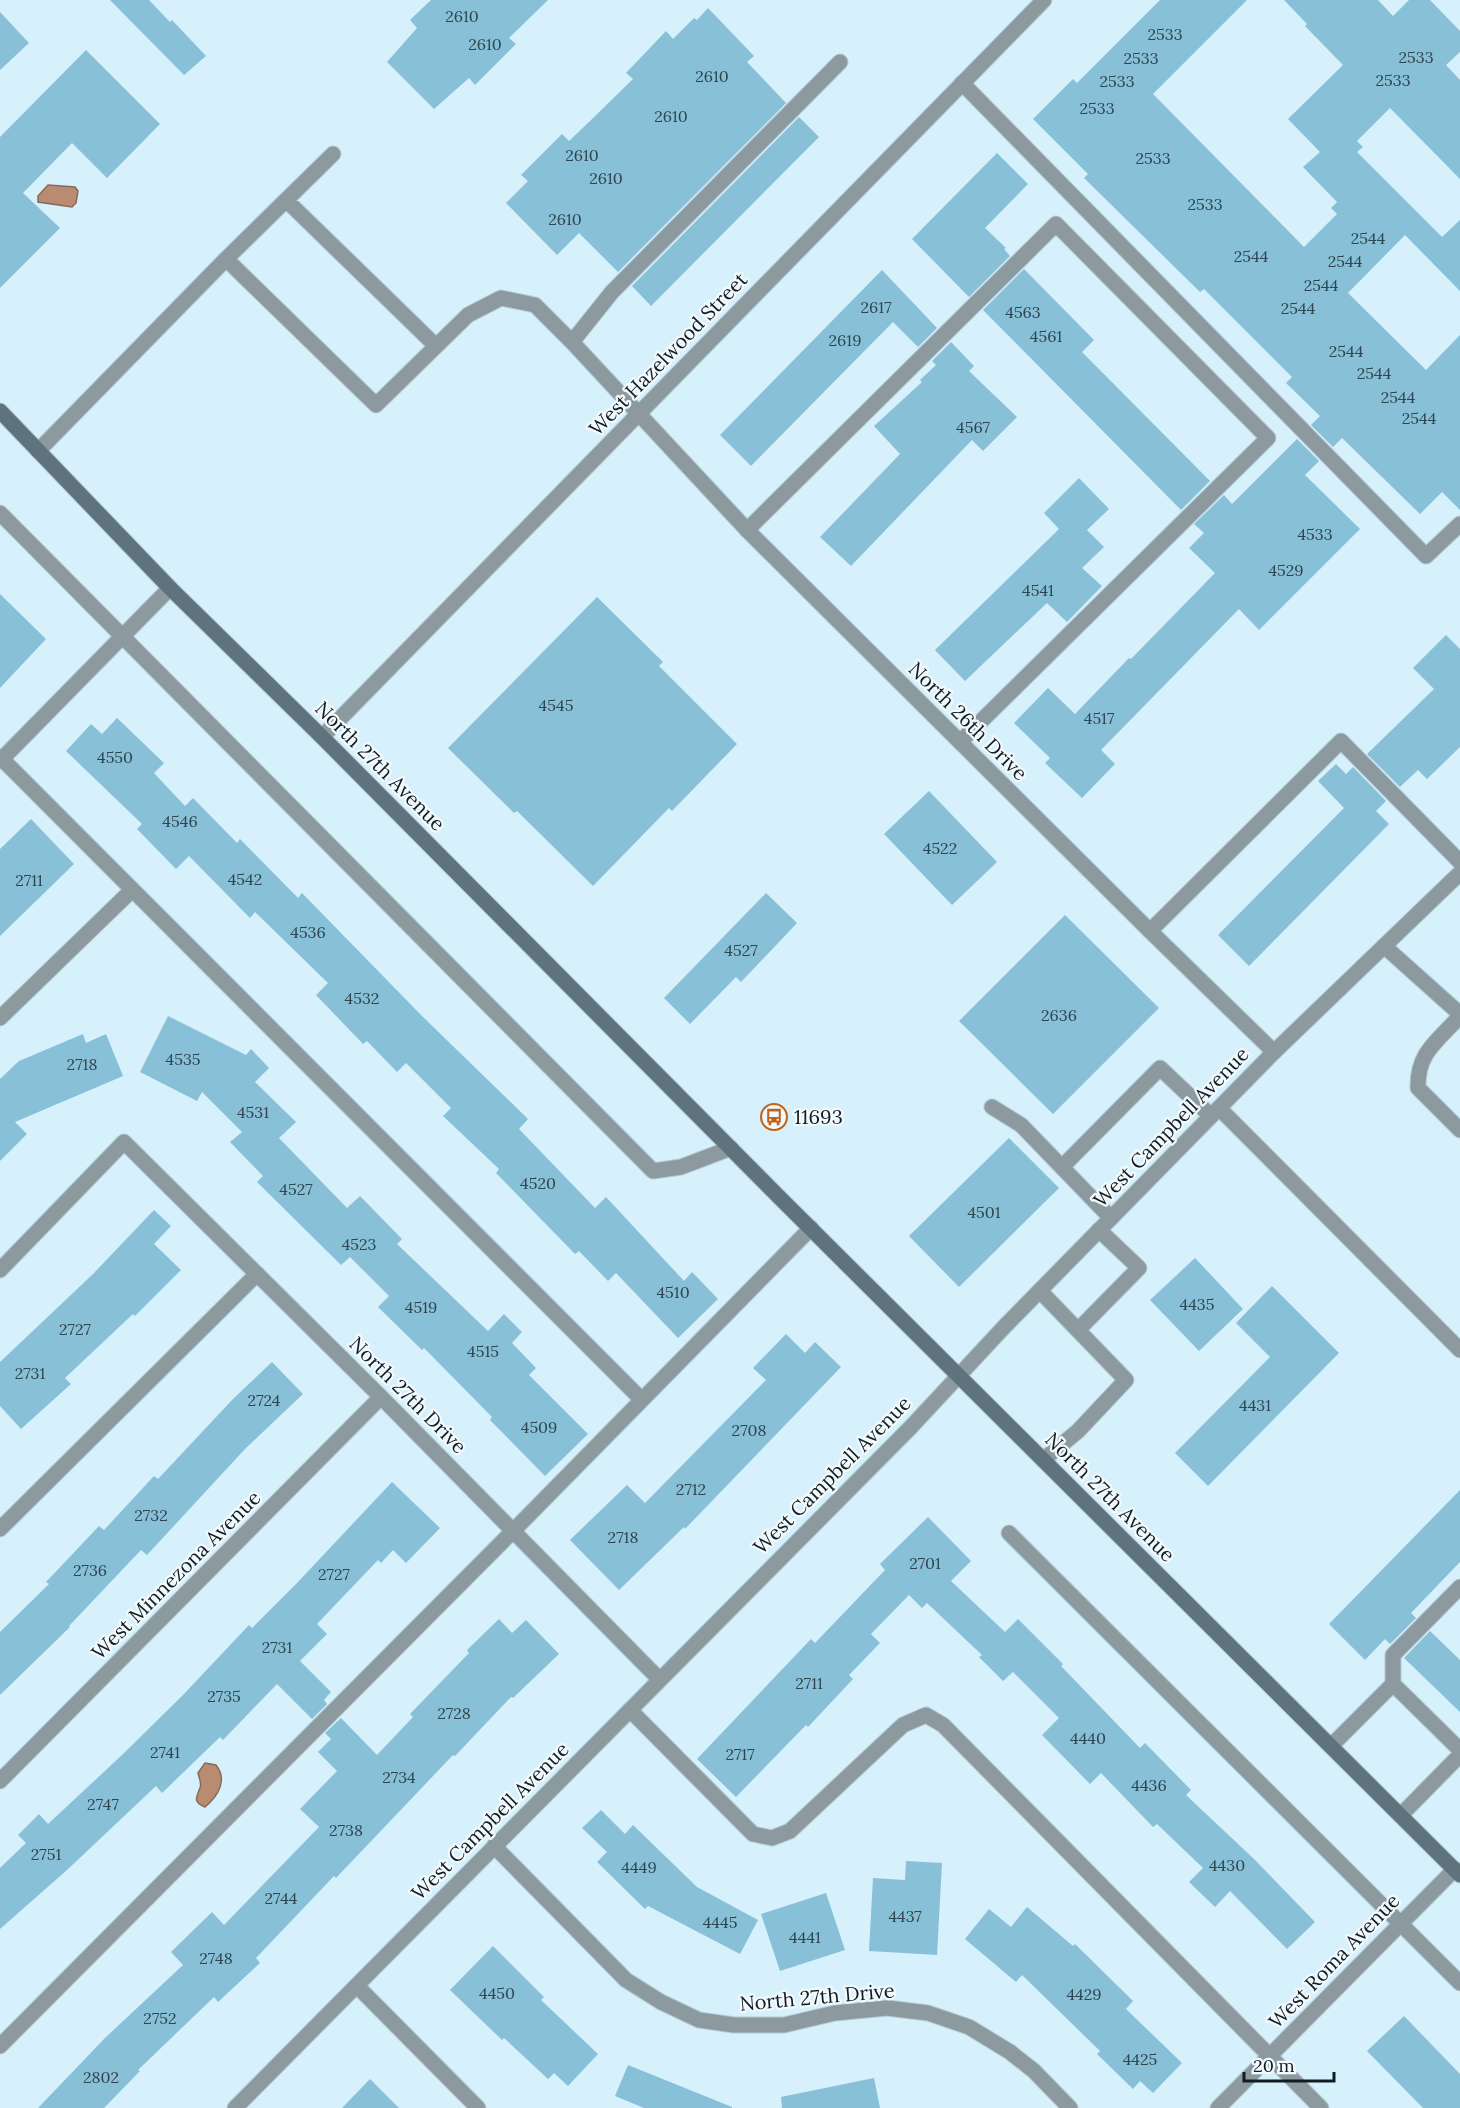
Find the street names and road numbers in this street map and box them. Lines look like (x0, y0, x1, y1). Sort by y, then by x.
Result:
street label: West Hazelwood Street (583, 267, 752, 441)
street label: North 26th Drive (904, 656, 1033, 785)
street label: North 27th Avenue (310, 696, 451, 836)
street label: West Campbell Avenue (1088, 1041, 1254, 1212)
street label: North 27th Drive (345, 1331, 472, 1459)
street label: West Campbell Avenue (748, 1390, 916, 1559)
street label: North 27th Avenue (1040, 1427, 1181, 1567)
street label: West Minnezona Avenue (86, 1485, 265, 1664)
street label: West Campbell Avenue (406, 1736, 574, 1905)
street label: West Roma Avenue (1263, 1888, 1404, 2033)
street label: North 27th Drive (738, 1977, 896, 2016)

